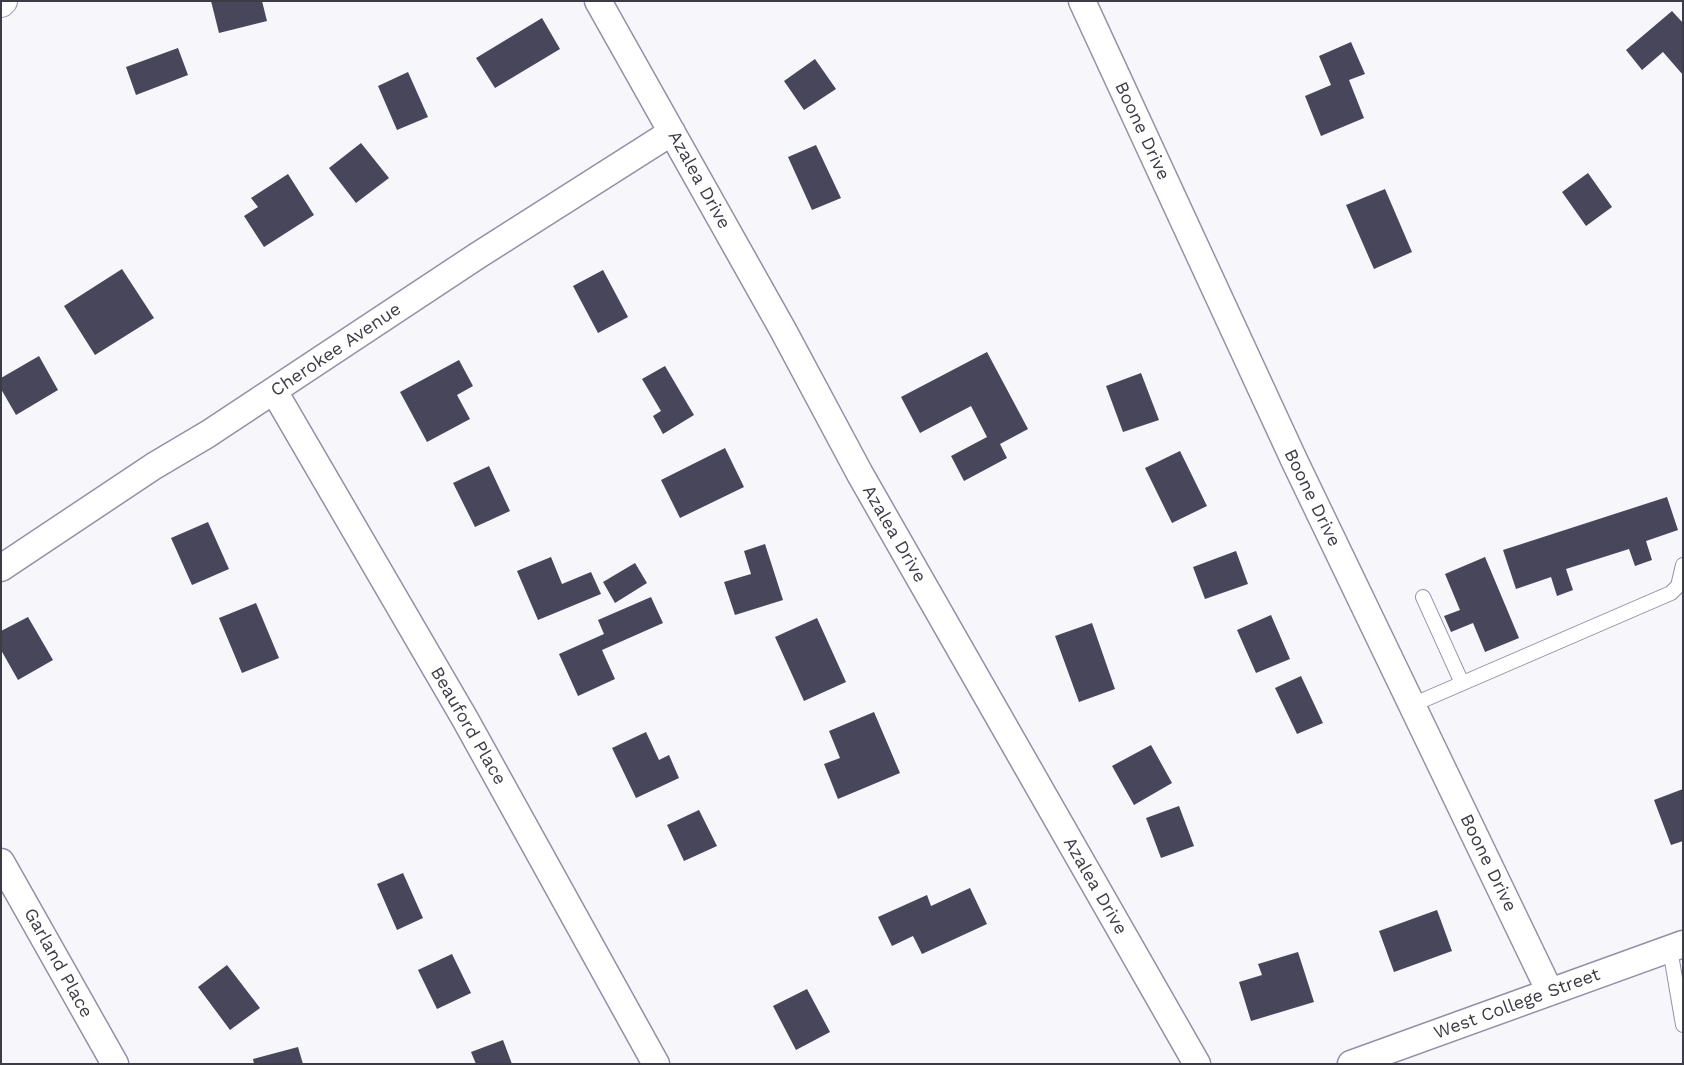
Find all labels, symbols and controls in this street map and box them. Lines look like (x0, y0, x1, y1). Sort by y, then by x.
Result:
street label: Boone Drive (1110, 78, 1174, 184)
street label: Azalea Drive (663, 127, 735, 233)
street label: Cherokee Avenue (267, 298, 405, 402)
street label: Boone Drive (1279, 446, 1345, 550)
street label: Azalea Drive (857, 482, 931, 586)
street label: Beauford Place (425, 663, 511, 789)
street label: Boone Drive (1455, 811, 1521, 915)
street label: Azalea Drive (1058, 834, 1132, 938)
street label: Garland Place (19, 904, 97, 1022)
street label: West College Street (1431, 964, 1603, 1044)

